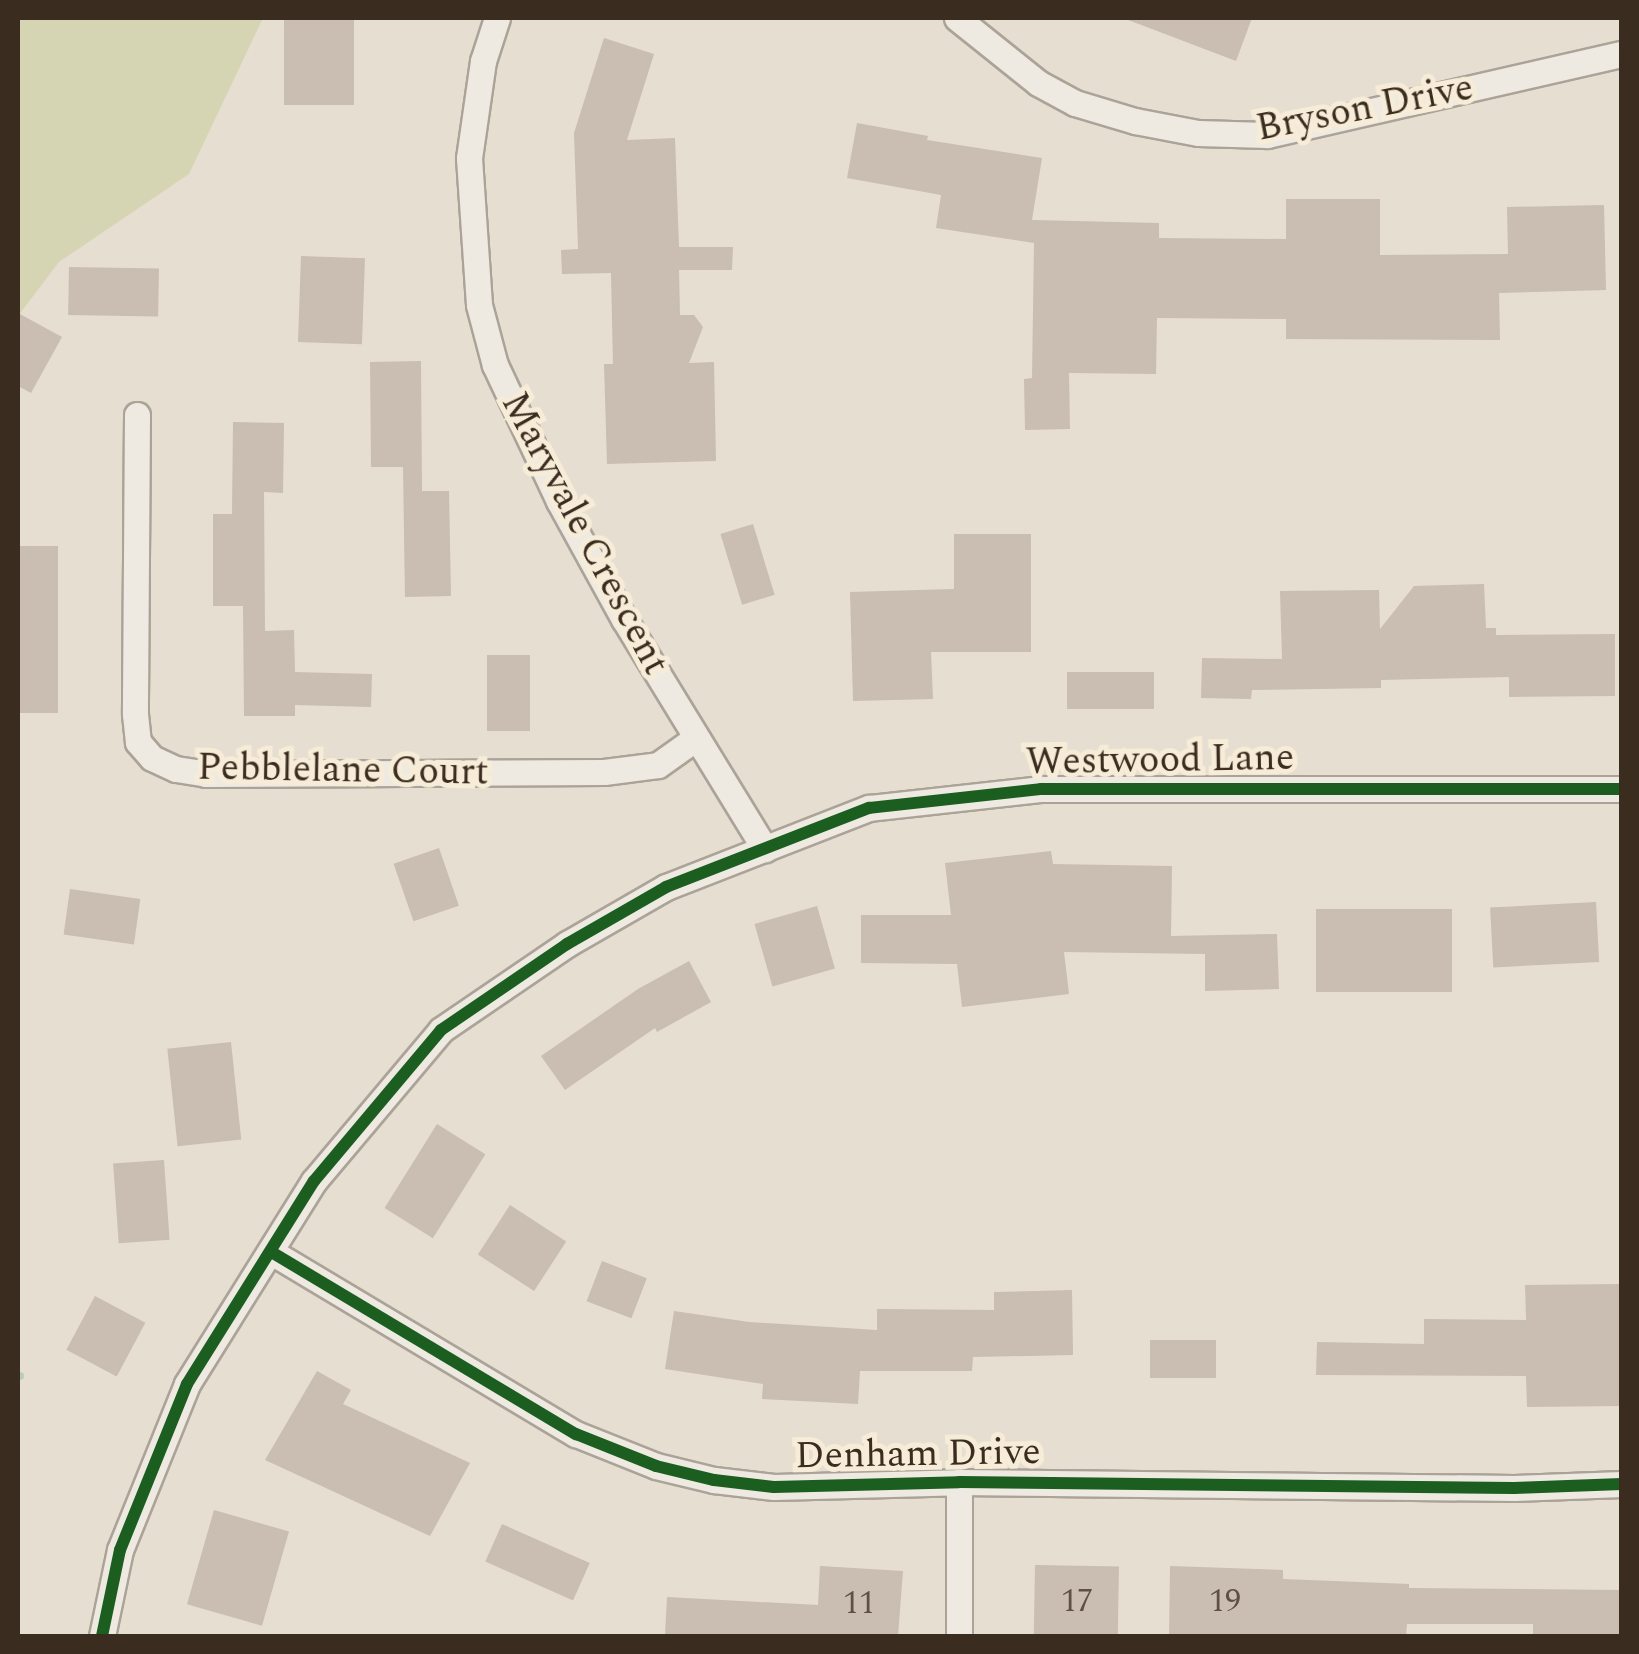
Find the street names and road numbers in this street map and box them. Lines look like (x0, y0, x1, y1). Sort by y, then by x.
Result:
street label: Bryson Drive (1253, 66, 1477, 152)
street label: Maryvale Crescent (490, 385, 678, 683)
street label: Westwood Lane (1025, 736, 1295, 786)
street label: Pebblelane Court (197, 746, 489, 796)
street label: Denham Drive (795, 1430, 1041, 1480)

